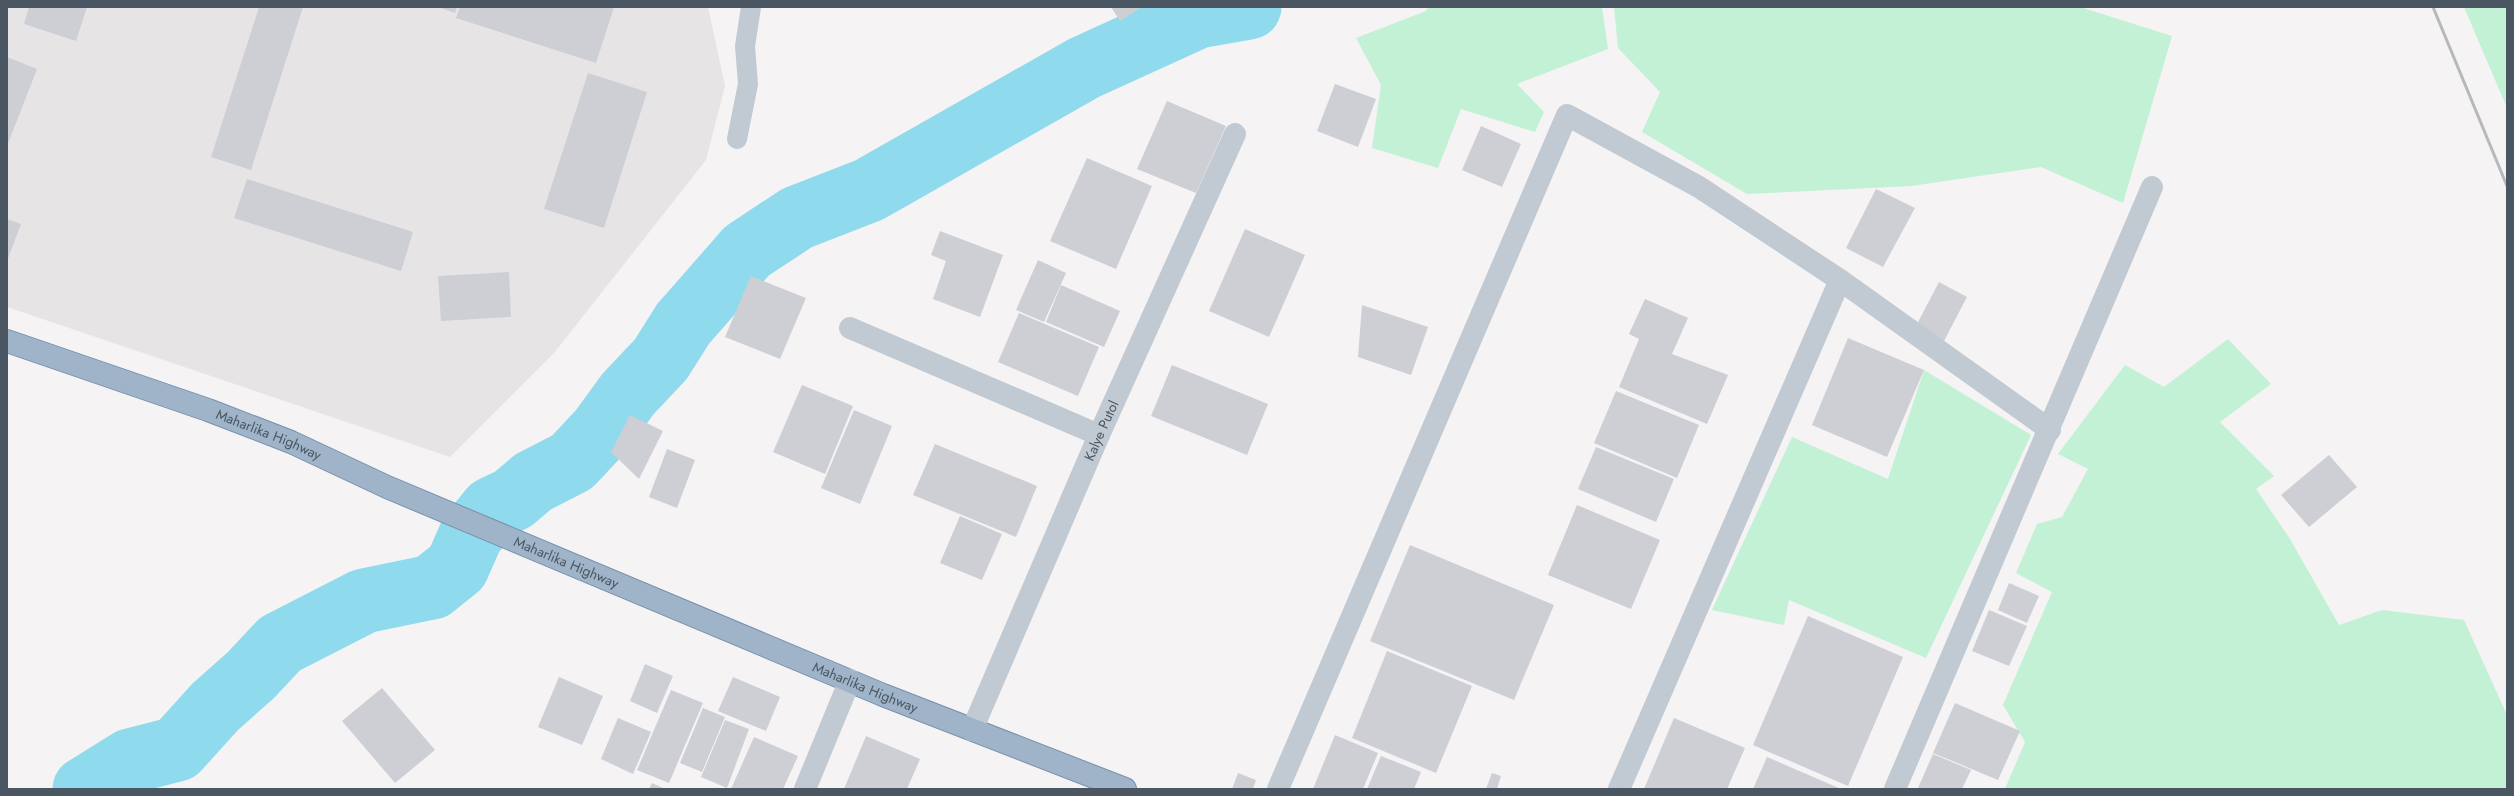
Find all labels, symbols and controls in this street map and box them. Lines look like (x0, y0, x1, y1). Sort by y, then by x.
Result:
street label: Kalye Putol (1079, 397, 1123, 464)
street label: Maharlika Highway (213, 404, 326, 465)
street label: Maharlika Highway (511, 531, 623, 593)
street label: Maharlika Highway (810, 657, 922, 718)

